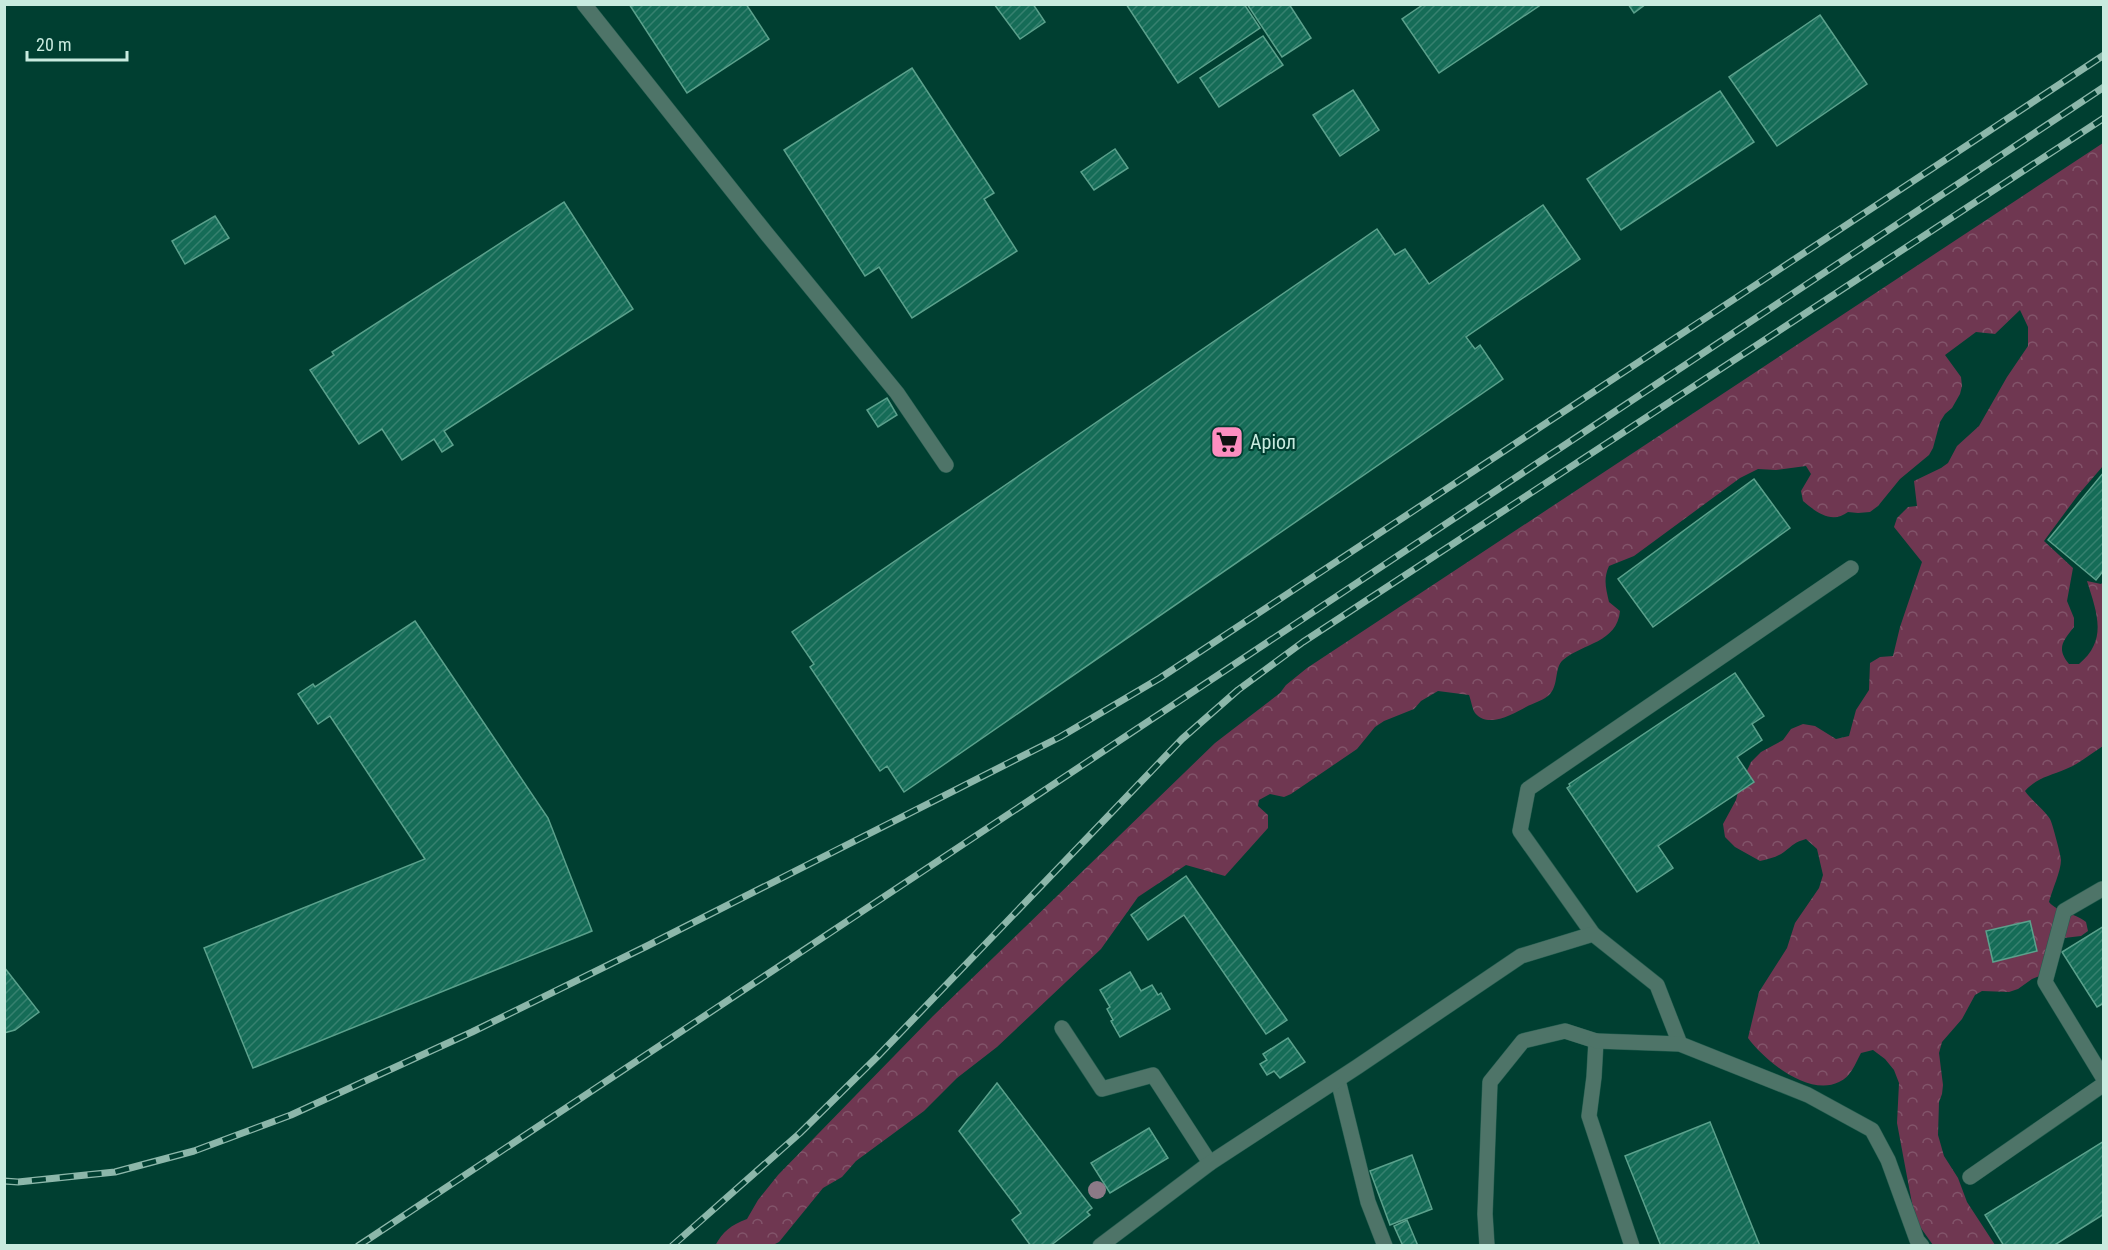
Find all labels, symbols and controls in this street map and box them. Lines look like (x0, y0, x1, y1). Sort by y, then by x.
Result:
scale bar (27, 24, 128, 62)
text: 20 m (36, 34, 71, 55)
supermarket icon: Аріол (1209, 424, 1245, 460)
place label: Аріол (1250, 430, 1296, 454)

